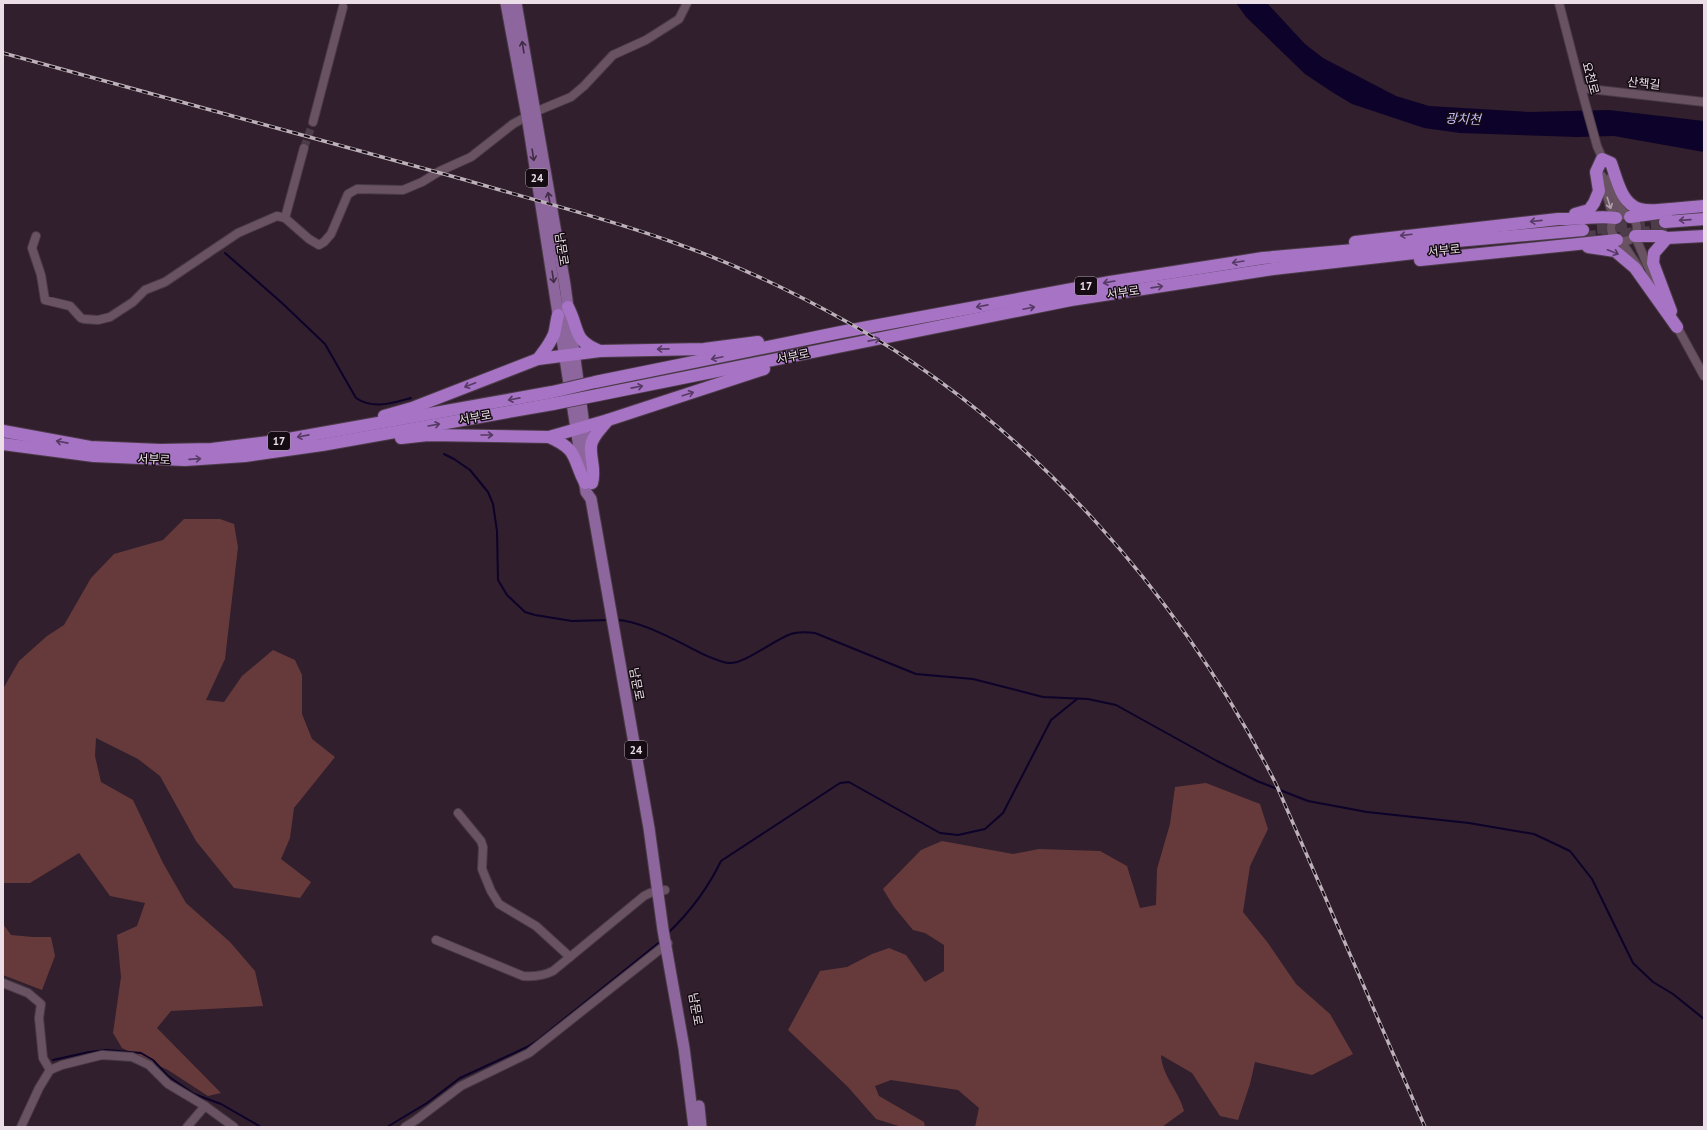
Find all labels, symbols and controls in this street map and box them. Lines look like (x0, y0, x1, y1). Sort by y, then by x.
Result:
one-way arrow (519, 41, 527, 54)
street label: 요천로 (1579, 60, 1603, 96)
street label: 산책길 (1627, 74, 1661, 92)
water label: 광치천 (1445, 110, 1482, 128)
one-way arrow (529, 148, 537, 161)
road number: 24 (526, 169, 548, 187)
one-way arrow (545, 192, 553, 205)
one-way arrow (1606, 196, 1613, 209)
one-way arrow (1530, 217, 1543, 225)
one-way arrow (1679, 217, 1692, 224)
street label: 남문로 (552, 231, 572, 267)
one-way arrow (1400, 232, 1413, 239)
street label: 서부로 (1427, 241, 1461, 259)
one-way arrow (1606, 248, 1618, 256)
one-way arrow (1232, 258, 1245, 266)
one-way arrow (549, 270, 557, 283)
road number: 17 (1075, 277, 1097, 295)
one-way arrow (1103, 278, 1116, 286)
street label: 서부로 (1106, 282, 1140, 302)
one-way arrow (1150, 283, 1163, 291)
one-way arrow (975, 302, 988, 310)
one-way arrow (1022, 304, 1035, 312)
one-way arrow (867, 336, 880, 344)
street label: 서부로 (775, 345, 811, 367)
one-way arrow (657, 346, 670, 353)
one-way arrow (710, 354, 723, 362)
one-way arrow (465, 382, 477, 390)
one-way arrow (630, 383, 643, 391)
one-way arrow (682, 389, 694, 397)
one-way arrow (507, 395, 520, 403)
street label: 서부로 (457, 407, 493, 427)
one-way arrow (427, 420, 440, 428)
one-way arrow (480, 431, 493, 439)
road number: 17 (268, 432, 290, 450)
one-way arrow (297, 433, 310, 441)
one-way arrow (56, 438, 69, 446)
street label: 서부로 (137, 451, 171, 467)
one-way arrow (188, 456, 201, 463)
street label: 남문로 (626, 666, 648, 702)
road number: 24 (625, 741, 647, 759)
street label: 남문로 (686, 991, 706, 1027)

